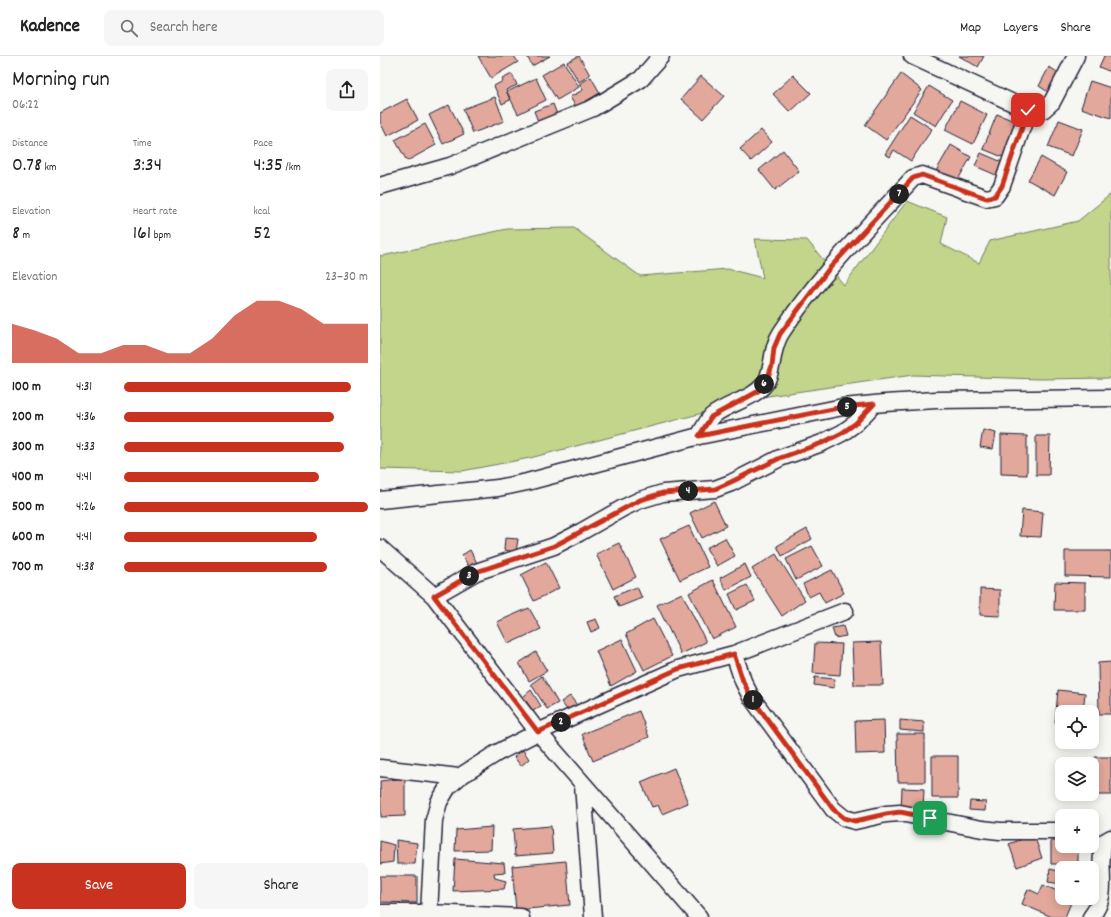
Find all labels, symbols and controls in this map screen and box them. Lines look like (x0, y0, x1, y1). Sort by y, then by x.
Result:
search box (104, 10, 384, 46)
text: Kadence (20, 14, 80, 41)
icon: search (118, 17, 140, 39)
text: Search here (150, 17, 218, 39)
text: Map (960, 18, 981, 38)
text: Layers (1003, 18, 1038, 38)
text: Share (1060, 18, 1091, 38)
text: Morning run (12, 65, 110, 96)
button: share (326, 69, 368, 111)
pin (1011, 93, 1045, 127)
text: 06:22 (12, 96, 39, 115)
icon: check (1017, 99, 1039, 121)
text: Distance (12, 136, 48, 152)
text: Time (133, 136, 151, 152)
text: Pace (253, 136, 273, 152)
text: 0.78 (12, 152, 42, 180)
text: 3:34 (133, 152, 162, 180)
text: 4:35 (253, 152, 283, 180)
text: km (42, 160, 57, 176)
text: /km (283, 160, 301, 176)
pin: 7 (889, 184, 909, 204)
text: 7 (897, 186, 901, 202)
text: Elevation (12, 204, 50, 220)
text: Heart rate (133, 204, 177, 220)
text: kcal (253, 204, 270, 220)
text: 8 (12, 220, 20, 248)
text: 161 (133, 220, 151, 248)
text: 52 (253, 220, 271, 248)
text: m (20, 228, 30, 244)
text: bpm (151, 228, 171, 244)
text: Elevation (12, 268, 57, 287)
text: 23–30 m (325, 268, 368, 287)
pin: 6 (754, 374, 774, 394)
text: 6 (761, 376, 767, 392)
text: 100 m (12, 378, 41, 397)
text: 4:31 (76, 378, 92, 397)
pin: 5 (837, 397, 857, 417)
text: 5 (844, 399, 850, 415)
text: 200 m (12, 408, 44, 427)
text: 4:36 (76, 408, 96, 427)
text: 300 m (12, 438, 44, 457)
text: 4:33 (76, 438, 95, 457)
text: 400 m (12, 468, 43, 487)
text: 4:41 (76, 468, 92, 487)
pin: 4 (678, 481, 698, 501)
text: 4 (686, 483, 690, 499)
text: 500 m (12, 498, 44, 517)
text: 4:26 (76, 498, 96, 517)
text: 600 m (12, 528, 44, 547)
text: 4:41 (76, 528, 92, 547)
text: 700 m (12, 558, 43, 577)
text: 4:38 (76, 558, 95, 577)
pin: 3 (459, 566, 479, 586)
text: 3 (467, 568, 471, 584)
pin: 1 (743, 690, 763, 710)
text: 1 (752, 692, 754, 708)
map controls (1055, 705, 1099, 905)
button: locate (1055, 705, 1099, 749)
pin: 2 (551, 712, 571, 732)
text: 2 (559, 714, 563, 730)
button: layers (1055, 757, 1099, 801)
pin (913, 801, 947, 835)
icon: arrive (919, 807, 941, 829)
button: + (1055, 809, 1099, 853)
button: − (1055, 861, 1099, 905)
button: Save (12, 863, 186, 909)
button: Share (194, 863, 368, 909)

